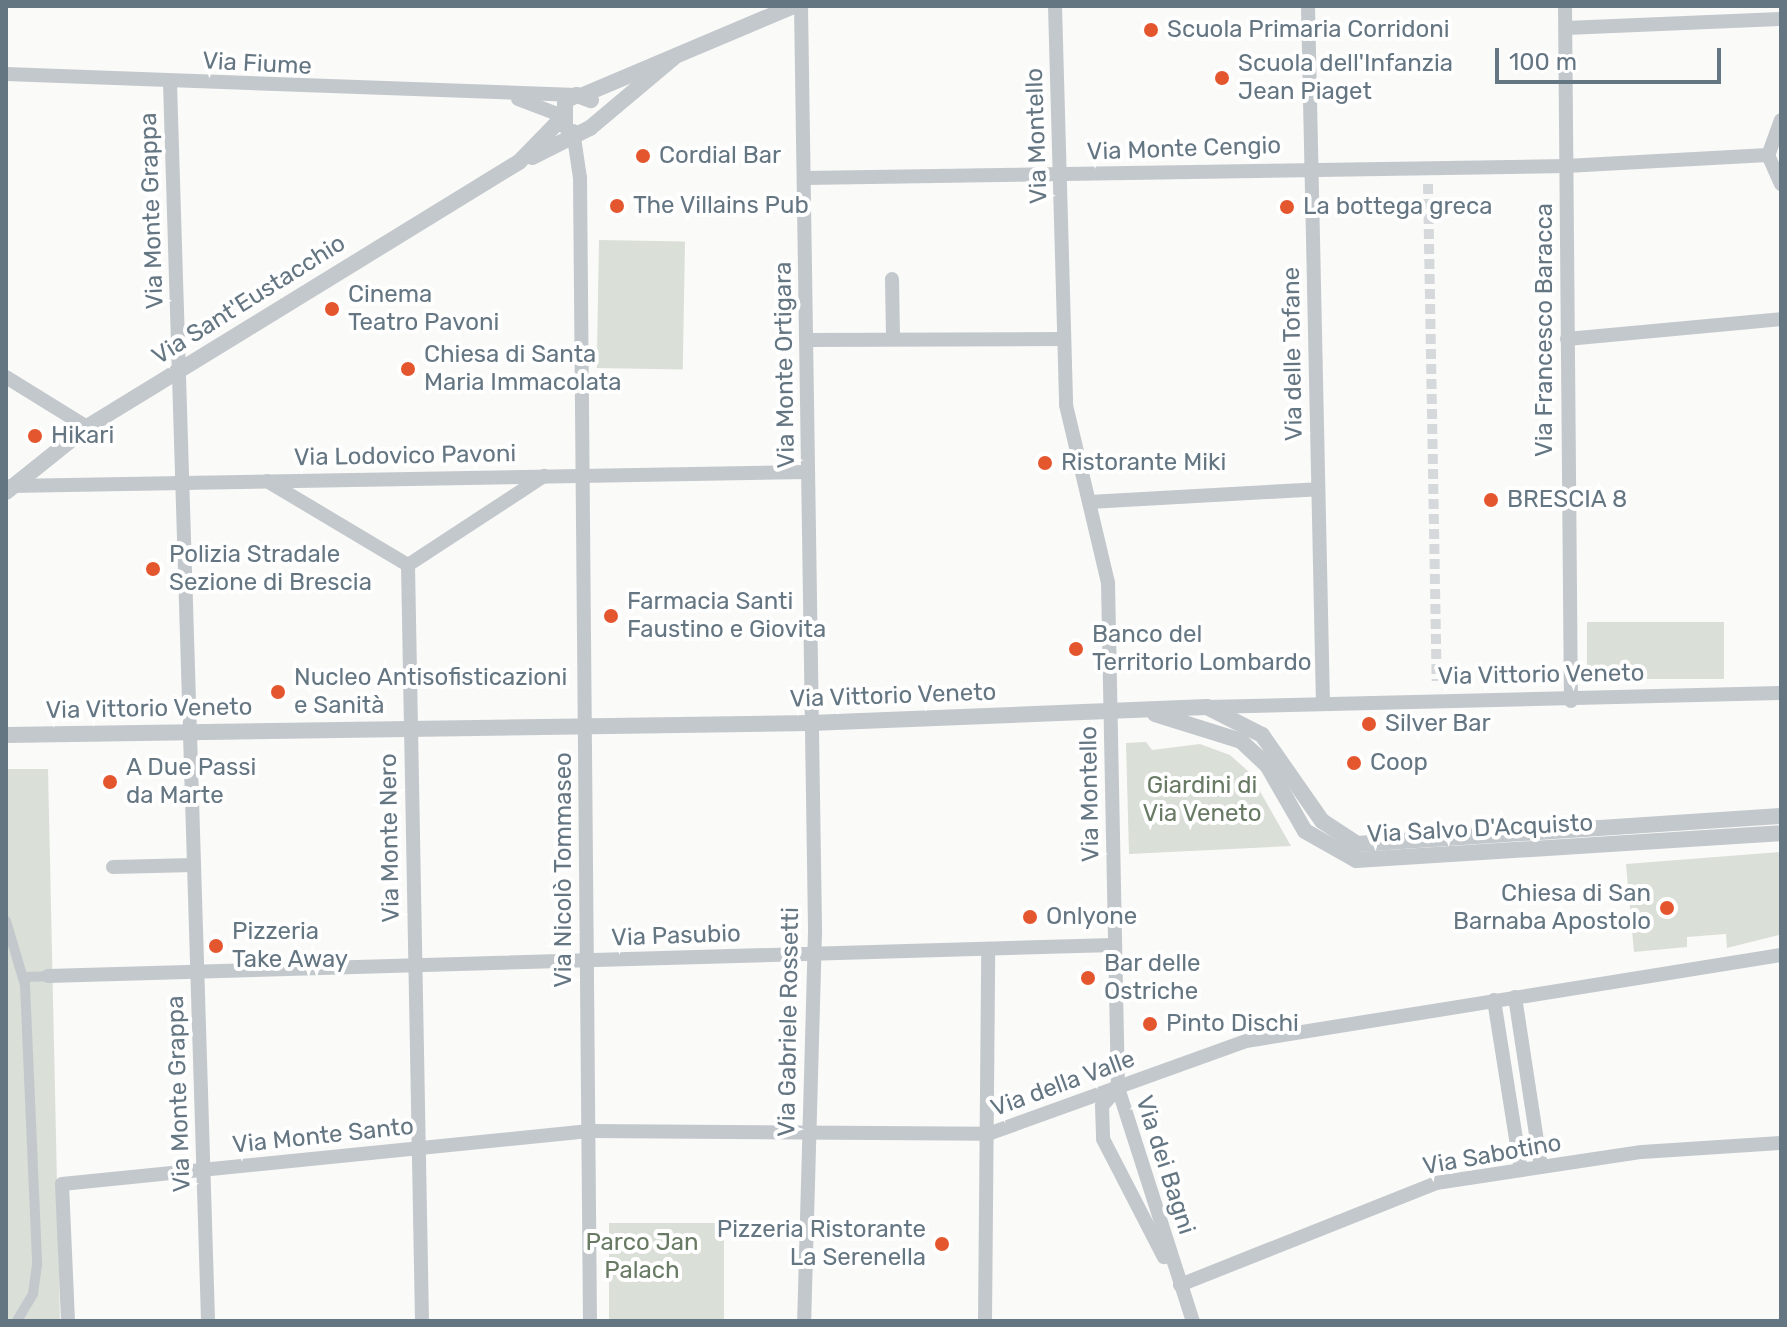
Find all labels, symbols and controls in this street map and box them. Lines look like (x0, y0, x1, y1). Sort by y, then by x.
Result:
place label: Scuola Primaria Corridoni (1167, 16, 1450, 44)
marker: Scuola Primaria Corridoni (1142, 21, 1160, 39)
scale bar (1499, 32, 1725, 82)
street label: Via Fiume (202, 47, 312, 81)
text: 100 m (1509, 48, 1577, 76)
place label: Scuola dell'Infanzia Jean Piaget (1238, 50, 1453, 106)
street label: Via Montello (1020, 68, 1054, 204)
marker: Scuola dell'Infanzia Jean Piaget (1213, 69, 1231, 87)
street label: Via Monte Grappa (134, 112, 170, 310)
street label: Via Monte Cengio (1086, 131, 1282, 167)
place label: Cordial Bar (659, 142, 781, 170)
marker: Cordial Bar (634, 147, 652, 165)
place label: The Villains Pub (633, 192, 809, 220)
place label: La bottega greca (1303, 193, 1492, 221)
marker: The Villains Pub (608, 197, 626, 215)
marker: La bottega greca (1278, 198, 1296, 216)
street label: Via Francesco Baracca (1531, 203, 1559, 457)
street label: Via Sant'Eustacchio (147, 229, 351, 371)
street label: Via Monte Ortigara (769, 261, 801, 469)
street label: Via delle Tofane (1277, 266, 1309, 442)
place label: Cinema Teatro Pavoni (348, 281, 499, 337)
marker: Cinema Teatro Pavoni (323, 300, 341, 318)
place label: Chiesa di Santa Maria Immacolata (424, 341, 621, 397)
marker: Chiesa di Santa Maria Immacolata (399, 360, 417, 378)
place label: Hikari (51, 422, 114, 450)
marker: Hikari (26, 427, 44, 445)
street label: Via Lodovico Pavoni (294, 440, 516, 472)
place label: Ristorante Miki (1061, 449, 1226, 477)
marker: Ristorante Miki (1036, 454, 1054, 472)
place label: BRESCIA 8 (1507, 486, 1628, 514)
marker: BRESCIA 8 (1482, 491, 1500, 509)
place label: Polizia Stradale Sezione di Brescia (169, 541, 372, 597)
marker: Polizia Stradale Sezione di Brescia (144, 560, 162, 578)
place label: Farmacia Santi Faustino e Giovita (627, 588, 826, 644)
marker: Farmacia Santi Faustino e Giovita (602, 607, 620, 625)
place label: Banco del Territorio Lombardo (1092, 621, 1312, 677)
marker: Banco del Territorio Lombardo (1067, 640, 1085, 658)
street label: Via Vittorio Veneto (1437, 659, 1645, 691)
place label: Nucleo Antisofisticazioni e Sanità (294, 664, 568, 720)
street label: Via Vittorio Veneto (788, 678, 998, 714)
marker: Nucleo Antisofisticazioni e Sanità (269, 683, 287, 701)
street label: Via Vittorio Veneto (45, 693, 253, 725)
place label: Silver Bar (1385, 710, 1491, 738)
marker: Silver Bar (1360, 715, 1378, 733)
street label: Via Montello (1074, 726, 1106, 862)
place label: Coop (1370, 749, 1428, 777)
street label: Via Nicolò Tommaseo (550, 752, 578, 988)
street label: Via Monte Nero (374, 753, 406, 923)
place label: A Due Passi da Marte (126, 754, 257, 810)
marker: Coop (1345, 754, 1363, 772)
park label: Giardini di Via Veneto (1142, 772, 1262, 828)
marker: A Due Passi da Marte (101, 773, 119, 791)
street label: Via Salvo D'Acquisto (1366, 809, 1594, 849)
place label: Chiesa di San Barnaba Apostolo (1452, 880, 1651, 936)
marker: Chiesa di San Barnaba Apostolo (1658, 899, 1676, 917)
place label: Onlyone (1046, 903, 1137, 931)
street label: Via Gabriele Rossetti (773, 907, 805, 1137)
marker: Onlyone (1021, 908, 1039, 926)
place label: Pizzeria Take Away (232, 918, 349, 974)
street label: Via Pasubio (611, 919, 741, 953)
marker: Pizzeria Take Away (207, 937, 225, 955)
place label: Bar delle Ostriche (1104, 950, 1201, 1006)
marker: Bar delle Ostriche (1079, 969, 1097, 987)
street label: Via Monte Grappa (161, 995, 197, 1193)
place label: Pinto Dischi (1166, 1010, 1299, 1038)
marker: Pinto Dischi (1141, 1015, 1159, 1033)
street label: Via della Valle (987, 1045, 1139, 1123)
street label: Via dei Bagni (1129, 1092, 1201, 1238)
street label: Via Monte Santo (231, 1112, 415, 1160)
street label: Via Sabotino (1420, 1129, 1564, 1181)
place label: Pizzeria Ristorante La Serenella (717, 1216, 926, 1272)
park label: Parco Jan Palach (585, 1229, 699, 1285)
marker: Pizzeria Ristorante La Serenella (933, 1235, 951, 1253)

